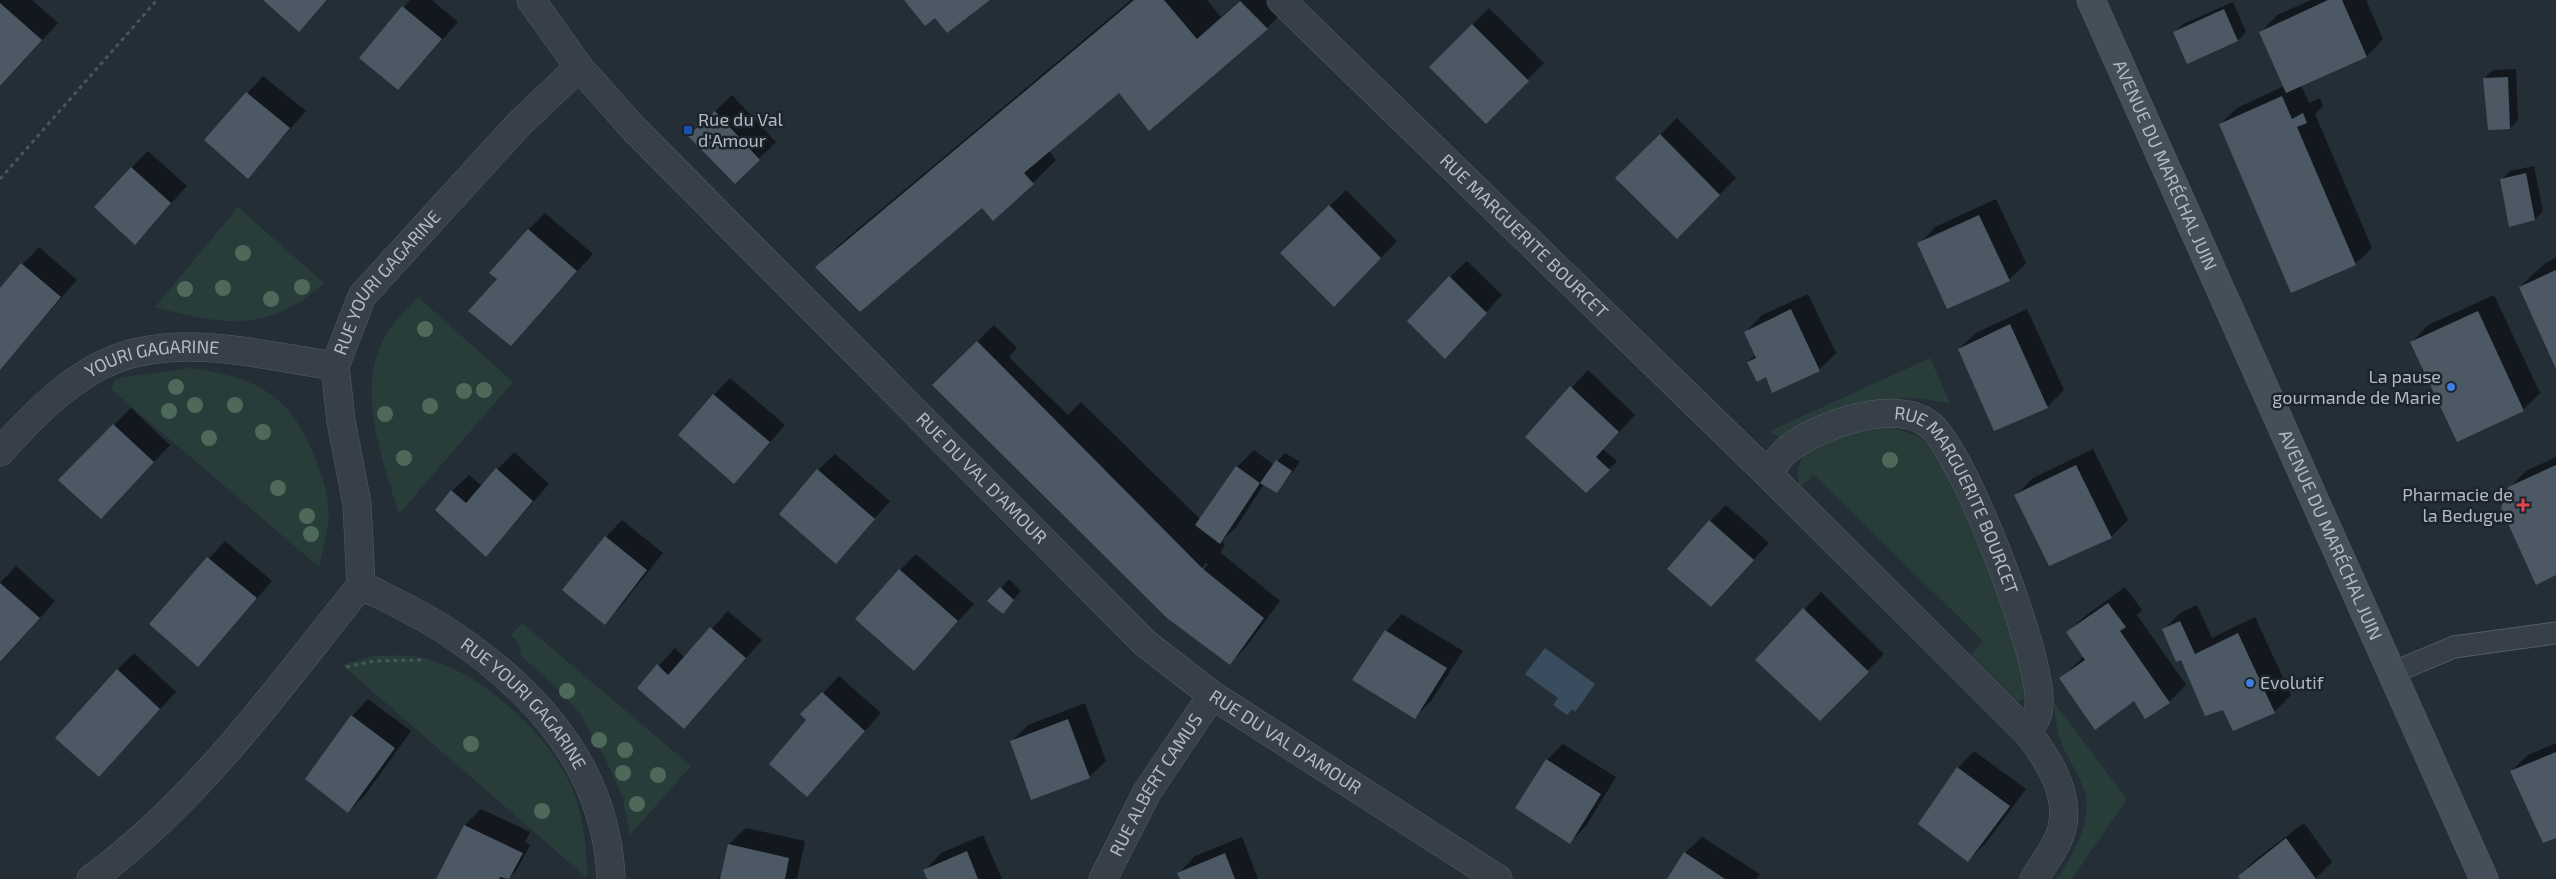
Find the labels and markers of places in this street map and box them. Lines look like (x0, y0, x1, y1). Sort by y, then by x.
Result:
place label: Rue du Val d'Amour (698, 108, 784, 151)
marker: Rue du Val d'Amour (682, 124, 694, 136)
place label: La pause gourmande de Marie (2272, 365, 2441, 408)
marker: La pause gourmande de Marie (2445, 381, 2457, 393)
place label: Pharmacie de la Bedugue (2402, 483, 2513, 526)
marker: Pharmacie de la Bedugue (2517, 499, 2529, 511)
place label: Evolutif (2260, 671, 2325, 693)
marker: Evolutif (2244, 677, 2256, 689)

